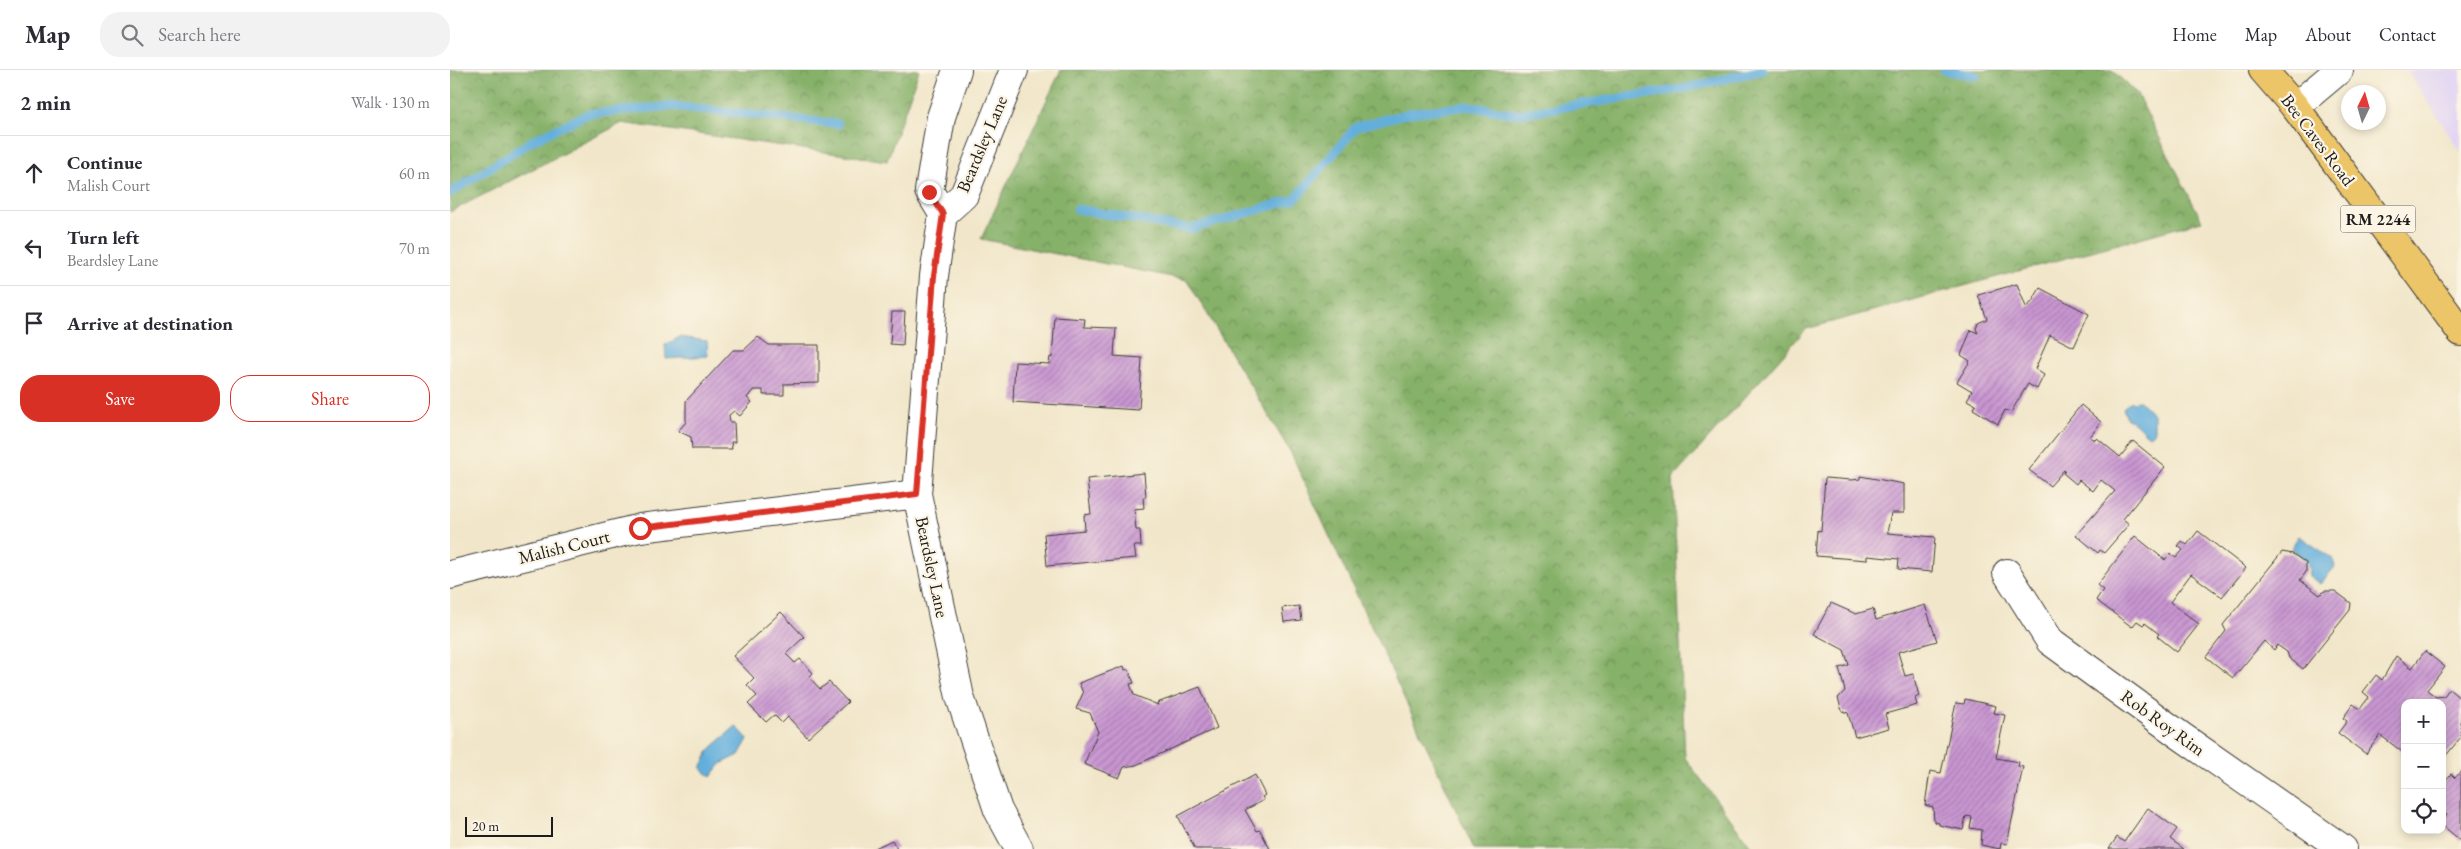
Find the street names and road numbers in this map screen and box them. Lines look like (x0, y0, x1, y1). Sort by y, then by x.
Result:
street label: Bee Caves Road (2276, 89, 2361, 191)
street label: Beardsley Lane (951, 92, 1012, 196)
road number: RM 2244 (2340, 206, 2416, 232)
street label: Beardsley Lane (911, 514, 954, 620)
street label: Malish Court (516, 524, 612, 569)
street label: Rob Roy Rim (2117, 684, 2210, 761)

